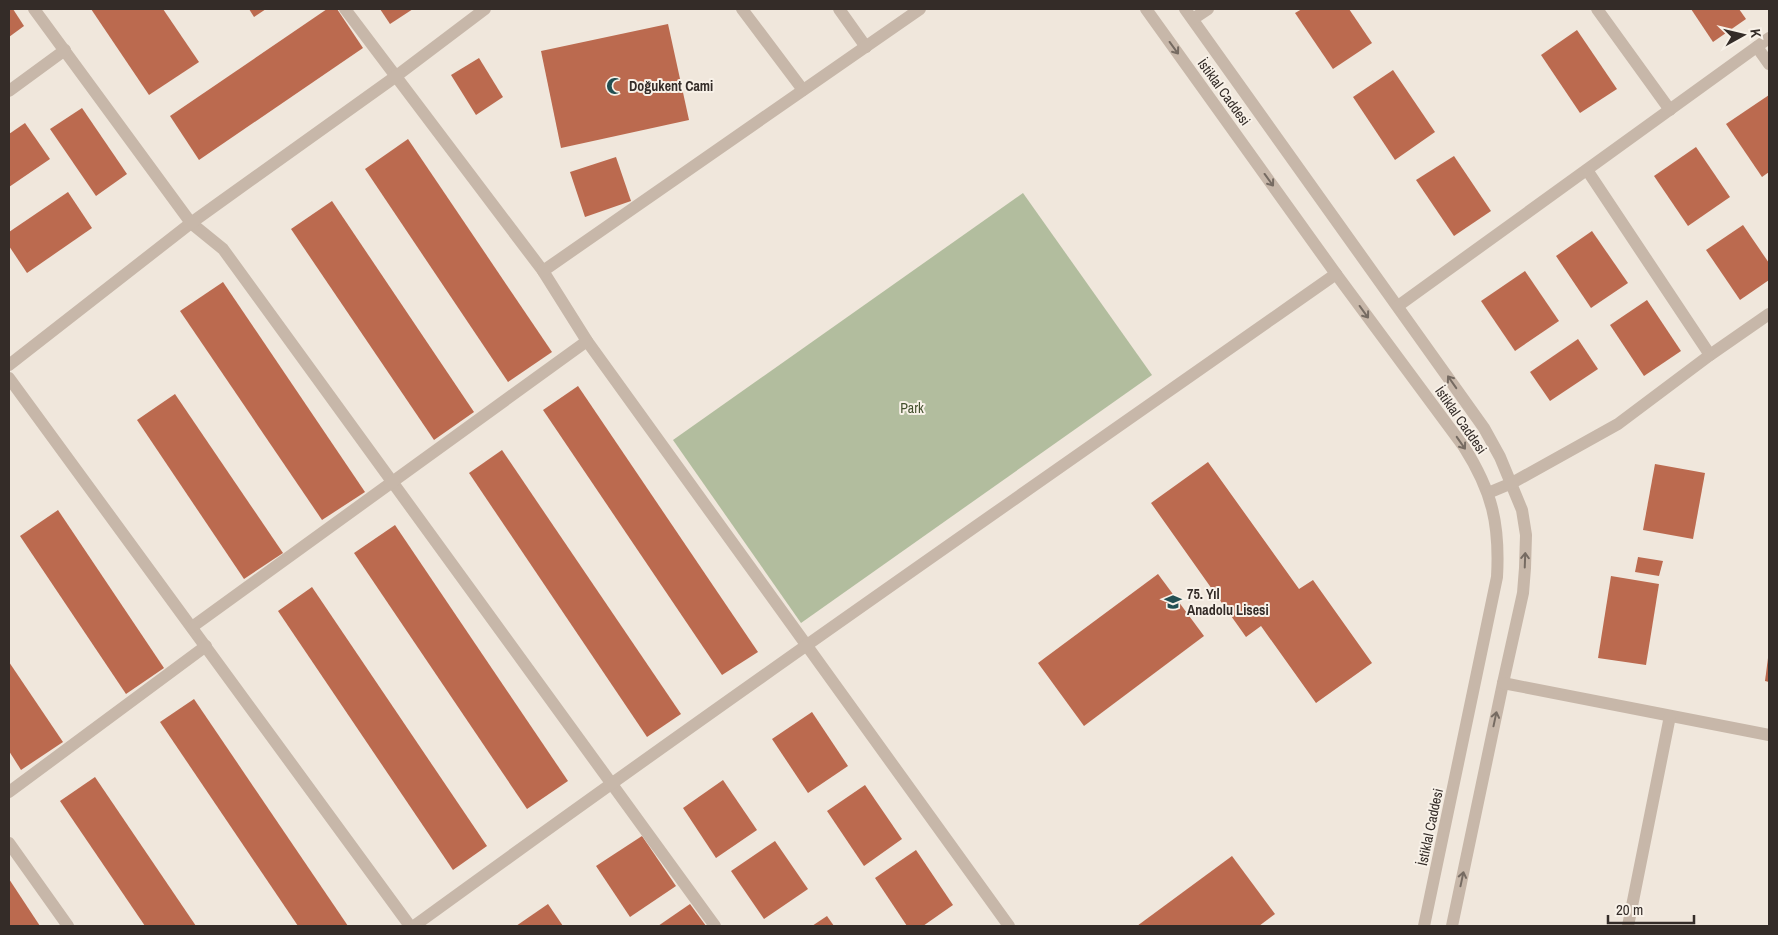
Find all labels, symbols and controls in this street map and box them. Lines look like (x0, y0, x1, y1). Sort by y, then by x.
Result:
north arrow (1718, 10, 1768, 60)
text: K (1746, 28, 1765, 39)
one-way arrow (1169, 41, 1179, 55)
street label: İstiklal Caddesi (1194, 55, 1254, 129)
mosque icon: Doğukent Cami (605, 76, 625, 96)
place label: Doğukent Cami (629, 77, 713, 95)
one-way arrow (1264, 173, 1274, 187)
one-way arrow (1359, 305, 1369, 319)
one-way arrow (1447, 375, 1457, 389)
street label: İstiklal Caddesi (1431, 383, 1491, 457)
park label: Park (900, 399, 924, 417)
one-way arrow (1455, 436, 1466, 449)
one-way arrow (1521, 552, 1530, 568)
place label: 75. Yıl Anadolu Lisesi (1187, 585, 1269, 619)
school or university icon: 75. Yıl Anadolu Lisesi (1163, 592, 1183, 612)
one-way arrow (1491, 712, 1500, 728)
street label: İstiklal Caddesi (1413, 787, 1447, 867)
one-way arrow (1458, 871, 1467, 887)
scale bar (1608, 892, 1694, 924)
text: 20 m (1616, 899, 1643, 920)

